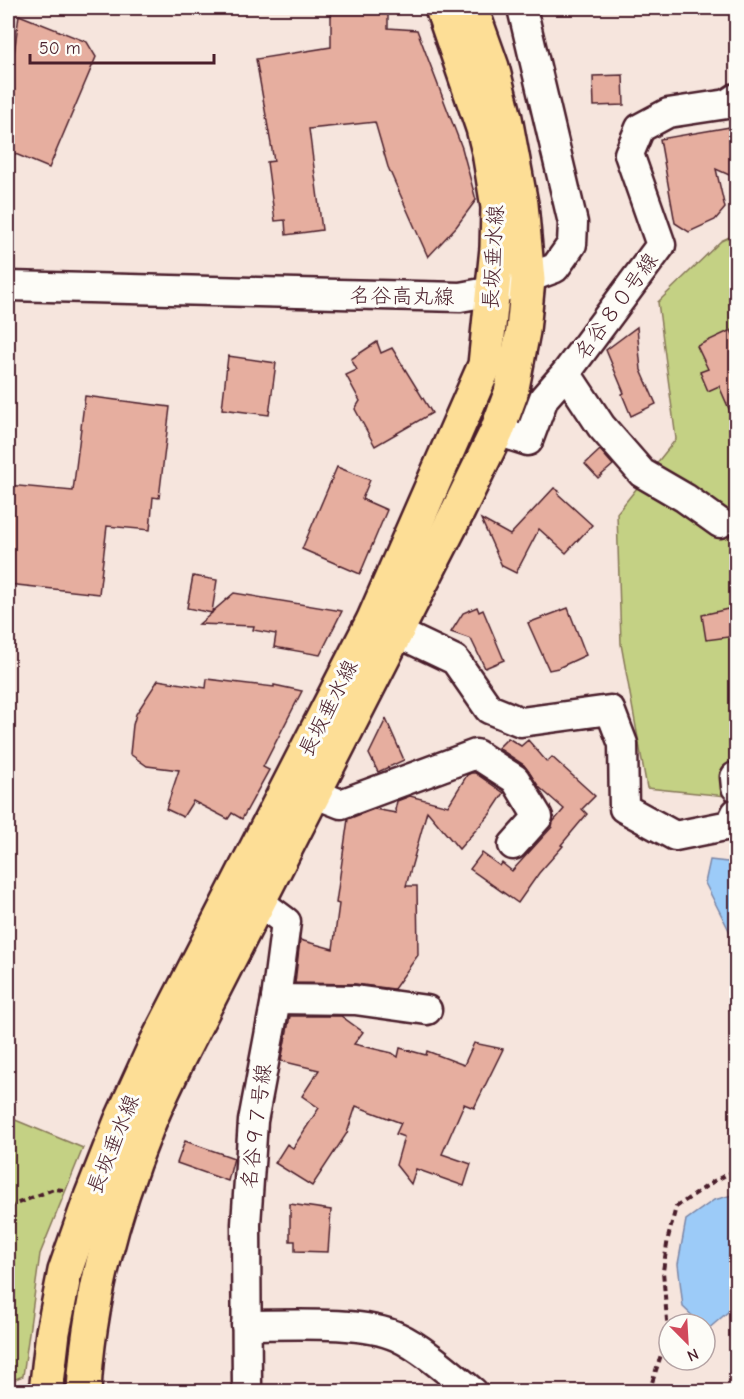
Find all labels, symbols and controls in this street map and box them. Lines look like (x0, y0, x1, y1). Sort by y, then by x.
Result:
scale bar (30, 27, 214, 65)
text: 50 m (39, 38, 81, 59)
street label: 長坂垂水線 (478, 204, 508, 310)
street label: 名谷８０号線 (569, 248, 663, 364)
street label: 名谷高丸線 (349, 283, 455, 309)
street label: 長坂垂水線 (293, 656, 363, 760)
street label: 名谷９７号線 (236, 1062, 276, 1190)
street label: 長坂垂水線 (82, 1091, 144, 1197)
north arrow (657, 1312, 717, 1372)
text: N (684, 1344, 701, 1365)

